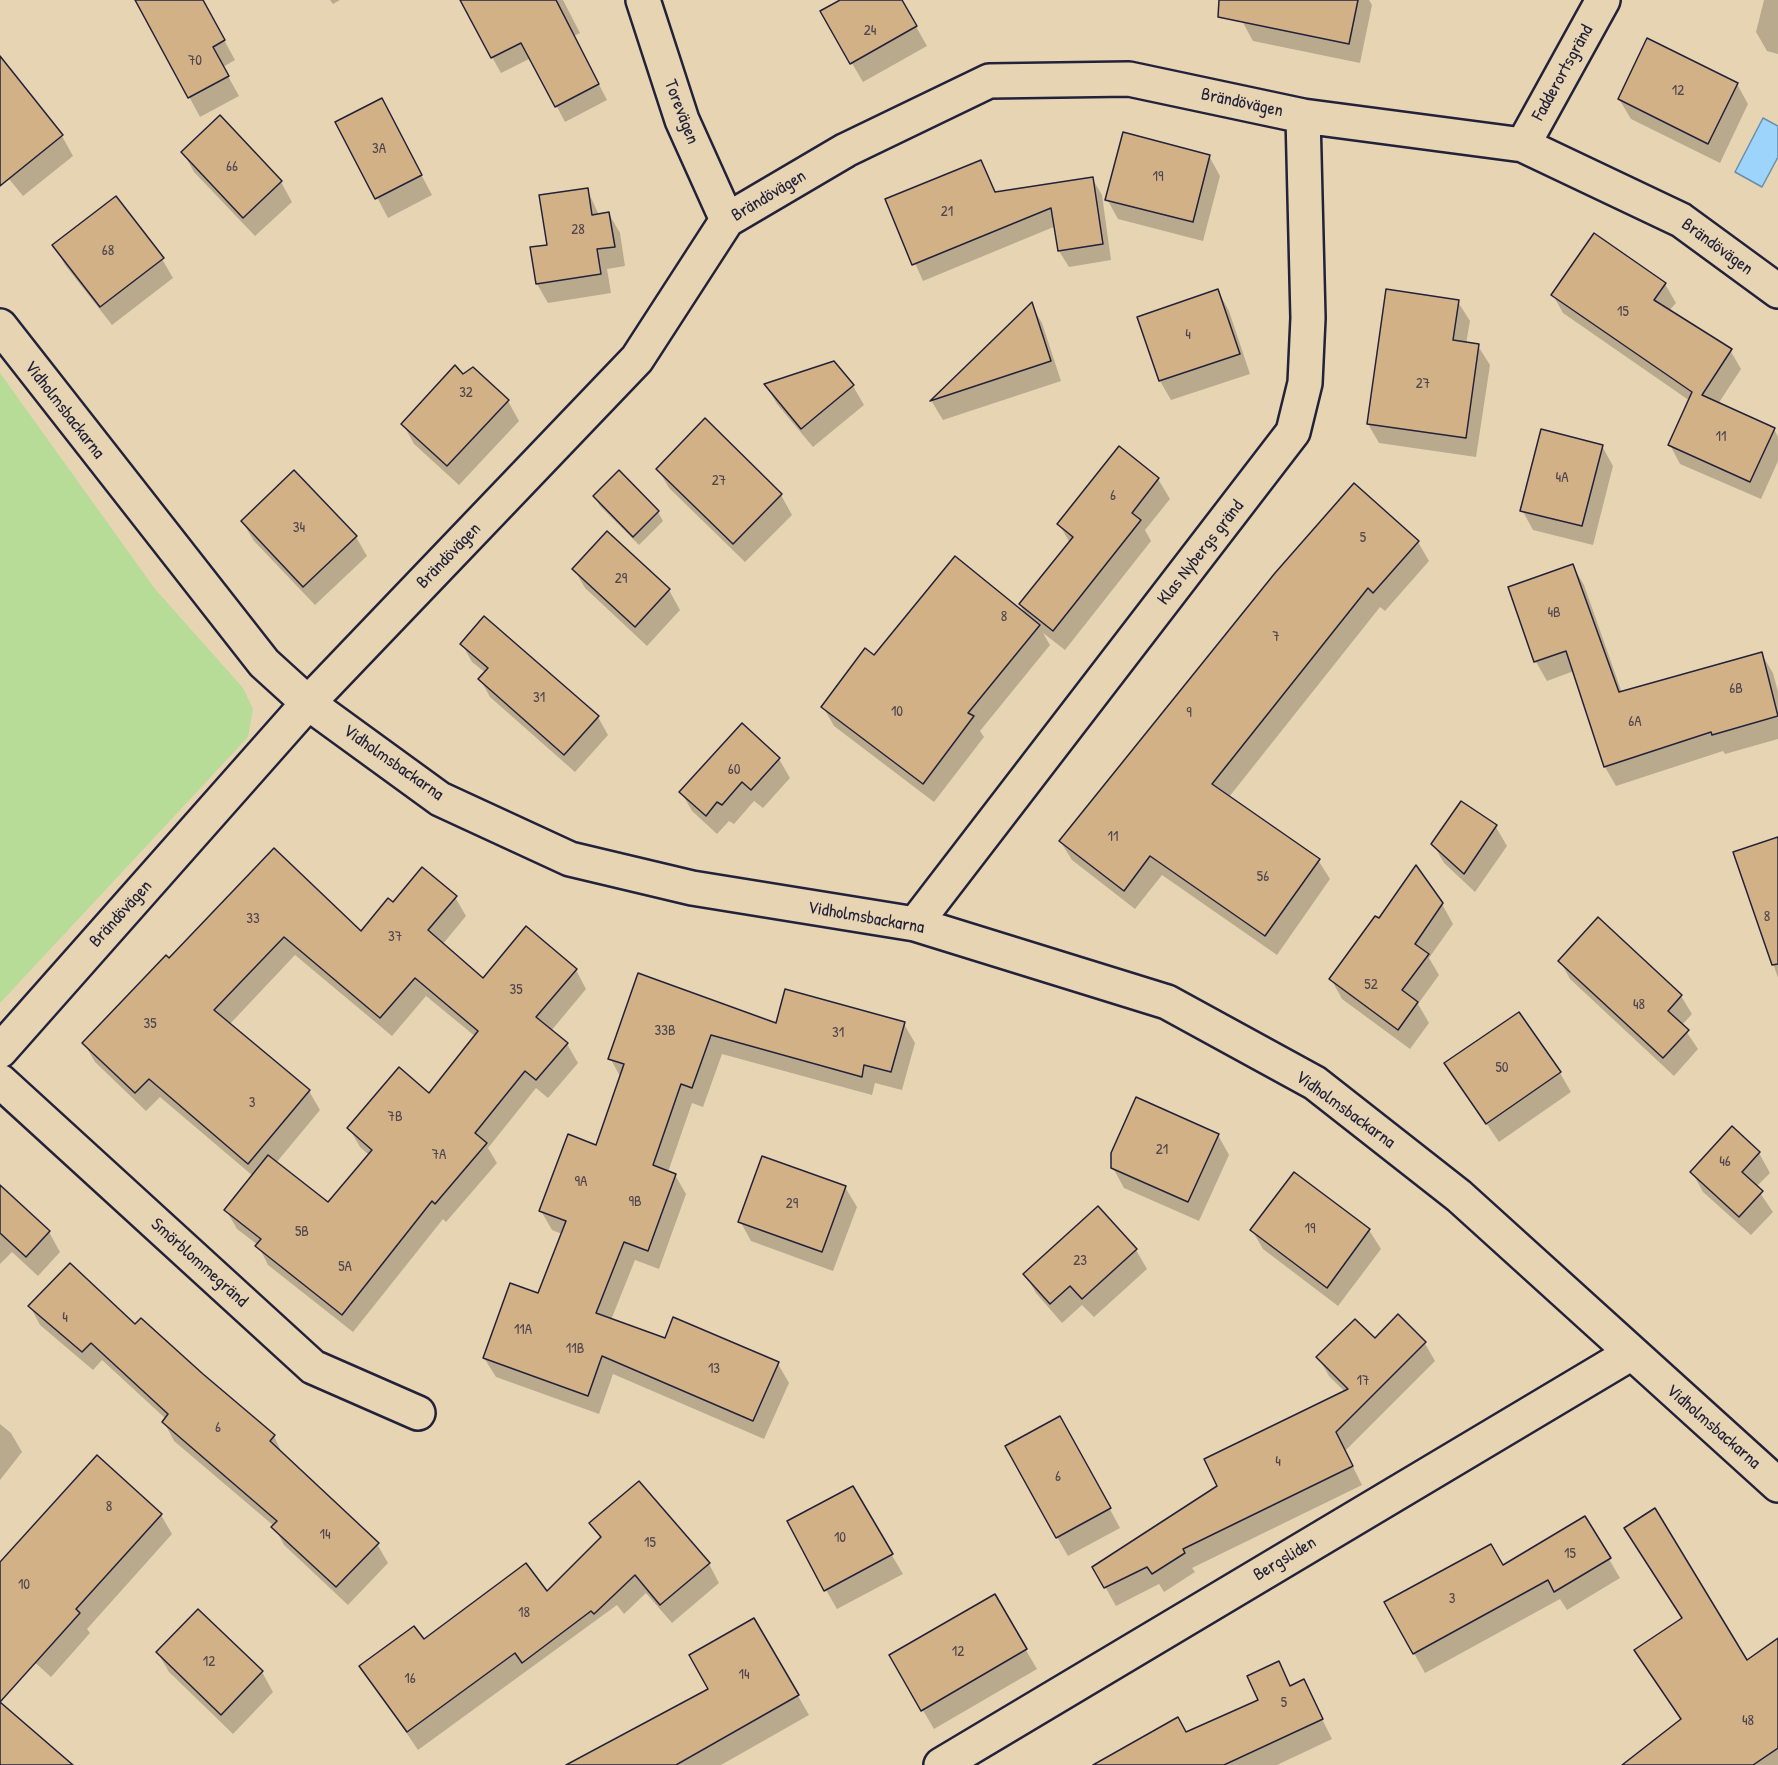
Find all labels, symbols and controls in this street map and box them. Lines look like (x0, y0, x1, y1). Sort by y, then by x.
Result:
street label: Fadderortsgränd (1528, 21, 1598, 125)
house number: 24 (864, 22, 876, 40)
house number: 70 (188, 52, 202, 70)
street label: Torevägen (659, 77, 703, 147)
house number: 12 (1672, 82, 1684, 100)
street label: Brändövägen (1199, 84, 1285, 122)
house number: 3A (372, 140, 386, 158)
house number: 66 (226, 158, 238, 176)
street label: Brändövägen (728, 165, 810, 227)
house number: 19 (1153, 168, 1163, 186)
house number: 21 (941, 203, 953, 221)
street label: Brändövägen (1677, 214, 1757, 280)
house number: 28 (571, 221, 585, 239)
house number: 68 (102, 242, 114, 260)
house number: 15 (1617, 303, 1629, 321)
house number: 4 (1185, 326, 1191, 344)
street label: Vidholmsbackarna (19, 357, 109, 463)
house number: 27 (1416, 375, 1430, 393)
house number: 32 (459, 384, 473, 402)
house number: 11 (1716, 428, 1726, 446)
house number: 4A (1556, 469, 1568, 487)
house number: 27 (712, 472, 726, 490)
house number: 6 (1110, 487, 1116, 505)
street label: Klas Nybergs gränd (1153, 496, 1249, 610)
house number: 34 (293, 519, 305, 537)
street label: Brändövägen (412, 519, 486, 593)
house number: 5 (1360, 529, 1366, 547)
house number: 29 (615, 570, 627, 588)
house number: 4B (1547, 604, 1561, 622)
house number: 8 (1001, 608, 1007, 626)
house number: 7 (1272, 628, 1280, 646)
house number: 6B (1729, 680, 1743, 698)
house number: 31 (533, 689, 545, 707)
house number: 10 (891, 703, 903, 721)
house number: 9 (1186, 704, 1192, 722)
house number: 6A (1628, 713, 1642, 731)
street label: Vidholmsbackarna (338, 720, 448, 806)
house number: 60 (728, 761, 740, 779)
house number: 11 (1108, 828, 1118, 846)
house number: 56 (1257, 868, 1269, 886)
street label: Brändövägen (85, 876, 157, 952)
street label: Vidholmsbackarna (806, 897, 926, 939)
house number: 8 (1764, 908, 1770, 926)
house number: 33 (246, 910, 260, 928)
house number: 37 (388, 928, 402, 946)
house number: 52 (1364, 976, 1378, 994)
house number: 35 (509, 981, 523, 999)
house number: 48 (1633, 996, 1645, 1014)
house number: 35 (143, 1015, 157, 1033)
house number: 33B (654, 1022, 676, 1040)
house number: 31 (832, 1024, 844, 1042)
house number: 50 (1495, 1059, 1509, 1077)
street label: Vidholmsbackarna (1291, 1067, 1399, 1153)
house number: 3 (249, 1094, 255, 1112)
house number: 7B (387, 1108, 403, 1126)
house number: 21 (1156, 1141, 1168, 1159)
house number: 7A (432, 1146, 446, 1164)
house number: 46 (1719, 1153, 1731, 1171)
house number: 9A (575, 1173, 587, 1191)
house number: 9B (628, 1193, 642, 1211)
house number: 29 (786, 1195, 798, 1213)
street label: Smörblommegränd (146, 1214, 252, 1312)
house number: 19 (1305, 1220, 1315, 1238)
house number: 5B (295, 1223, 309, 1241)
house number: 23 (1073, 1252, 1087, 1270)
house number: 5A (338, 1258, 352, 1276)
house number: 4 (62, 1309, 68, 1327)
house number: 11A (514, 1321, 532, 1339)
house number: 11B (566, 1340, 584, 1358)
house number: 13 (708, 1360, 720, 1378)
house number: 17 (1357, 1372, 1369, 1390)
street label: Vidholmsbackarna (1661, 1380, 1765, 1474)
house number: 6 (215, 1419, 221, 1437)
house number: 4 (1275, 1453, 1281, 1471)
house number: 6 (1055, 1468, 1061, 1486)
house number: 8 (106, 1498, 112, 1516)
house number: 14 (319, 1526, 331, 1544)
house number: 10 (834, 1529, 846, 1547)
street label: Bergsliden (1250, 1532, 1320, 1586)
house number: 15 (644, 1534, 656, 1552)
house number: 15 (1564, 1545, 1576, 1563)
house number: 10 (18, 1576, 30, 1594)
house number: 3 (1449, 1590, 1455, 1608)
house number: 18 (518, 1604, 530, 1622)
house number: 12 (952, 1643, 964, 1661)
house number: 12 (203, 1653, 215, 1671)
house number: 14 (738, 1666, 750, 1684)
house number: 16 (404, 1670, 416, 1688)
house number: 5 (1281, 1694, 1287, 1712)
house number: 48 (1742, 1712, 1754, 1730)

